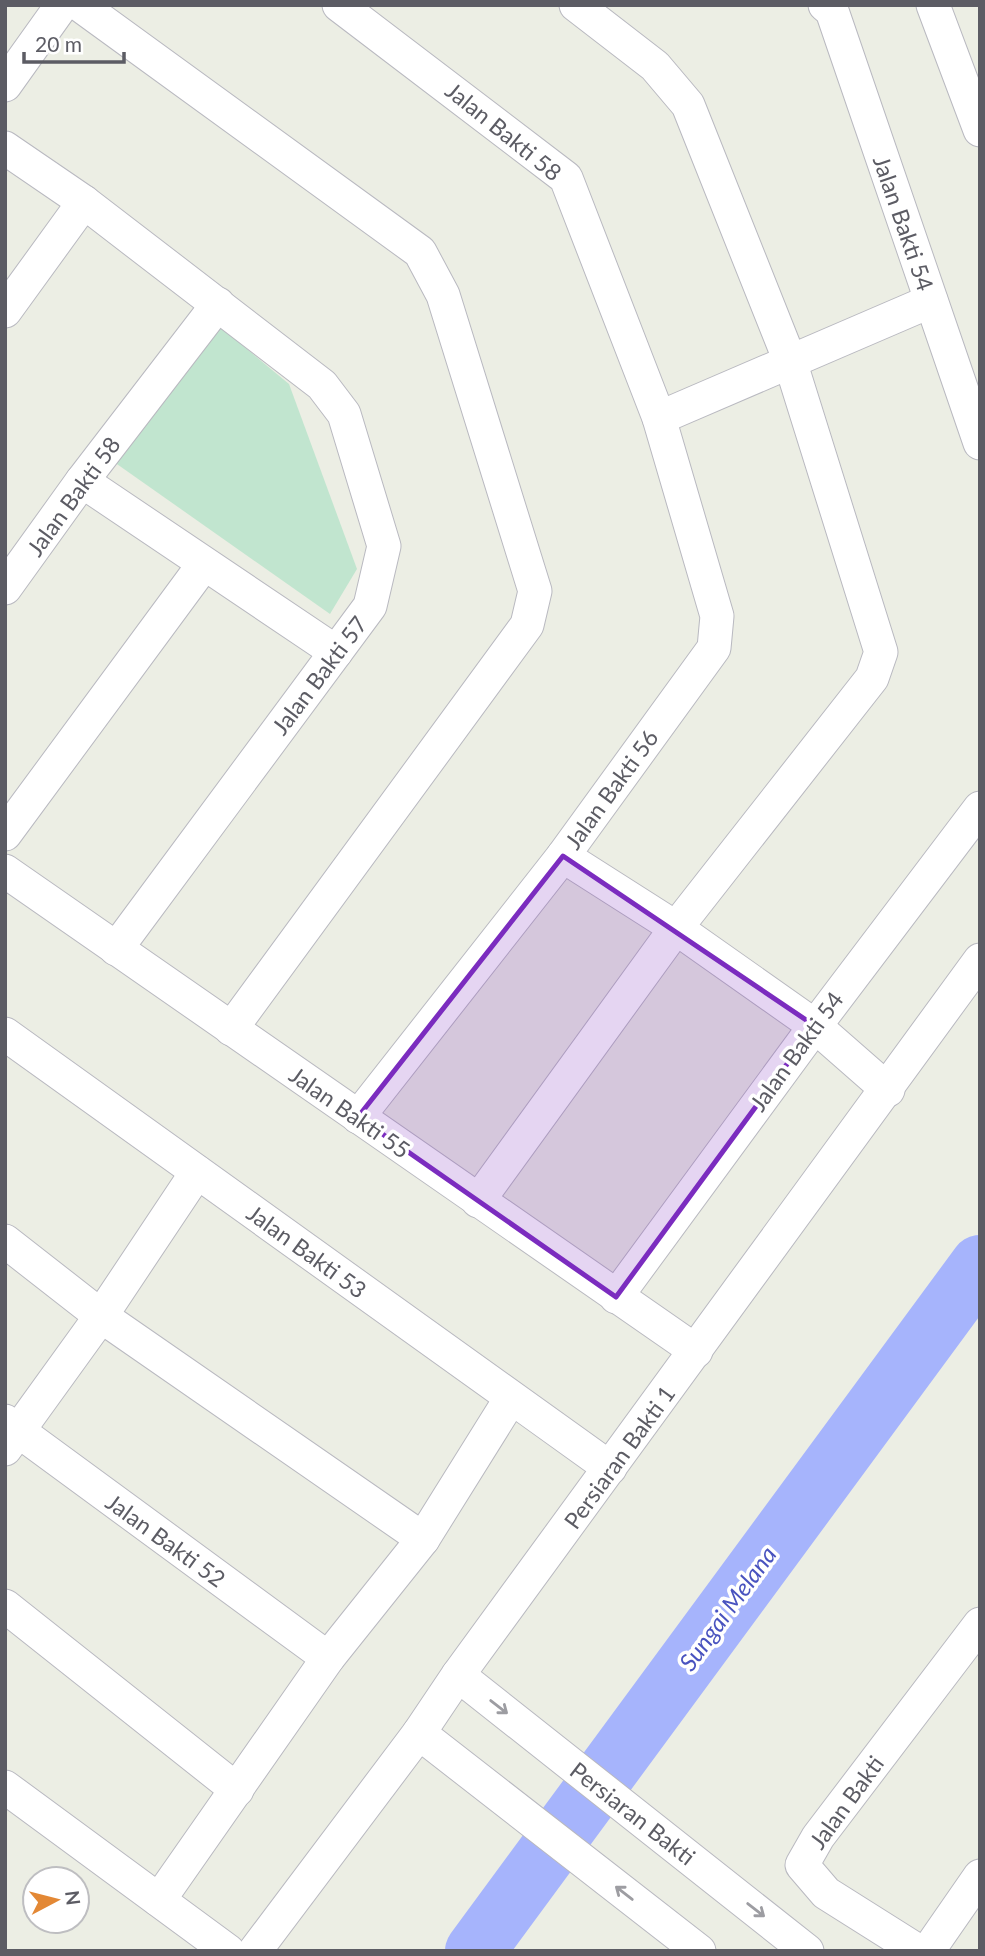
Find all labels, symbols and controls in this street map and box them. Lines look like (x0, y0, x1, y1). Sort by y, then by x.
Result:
scale bar (24, 21, 124, 65)
text: 20 m (35, 31, 82, 56)
street label: Jalan Bakti 58 (440, 76, 568, 186)
street label: Jalan Bakti 54 (868, 152, 940, 294)
street label: Jalan Bakti 58 (20, 431, 126, 561)
street label: Jalan Bakti 57 (265, 610, 373, 740)
street label: Jalan Bakti 56 (558, 724, 664, 854)
street label: Jalan Bakti 54 (743, 986, 849, 1116)
street label: Jalan Bakti 55 (284, 1060, 416, 1164)
street label: Jalan Bakti 53 (242, 1198, 372, 1304)
street label: Persiaran Bakti 1 (558, 1380, 680, 1534)
street label: Jalan Bakti 52 (101, 1487, 231, 1593)
water label: Sungai Melana (672, 1540, 782, 1676)
one-way arrow (490, 1700, 508, 1715)
street label: Jalan Bakti (803, 1750, 889, 1854)
street label: Persiaran Bakti (565, 1756, 701, 1870)
north arrow (21, 1865, 91, 1935)
one-way arrow (616, 1885, 634, 1900)
text: N (61, 1889, 86, 1907)
one-way arrow (747, 1903, 765, 1918)

